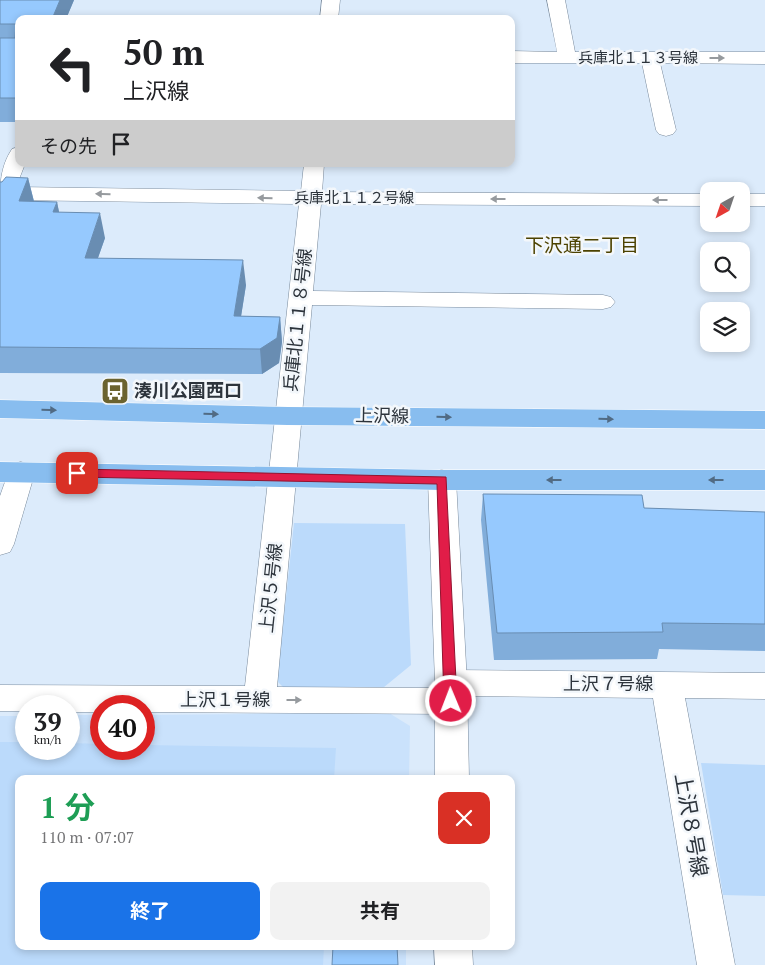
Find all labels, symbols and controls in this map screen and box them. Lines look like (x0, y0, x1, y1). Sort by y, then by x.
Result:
text: 50 m (123, 29, 204, 75)
icon: left (40, 35, 105, 100)
street label: 兵庫北１１３号線 (578, 47, 698, 67)
one-way arrow (710, 54, 726, 62)
text: 上沢線 (123, 76, 189, 105)
icon: arrive (107, 130, 135, 158)
text: その先 (40, 133, 97, 158)
north arrow (700, 182, 750, 232)
map controls (700, 182, 750, 352)
street label: 兵庫北１１２号線 (294, 187, 414, 207)
one-way arrow (94, 190, 110, 198)
one-way arrow (257, 193, 273, 201)
one-way arrow (489, 195, 505, 203)
one-way arrow (652, 196, 668, 204)
district label: 下沢通二丁目 (525, 232, 639, 257)
button: search (700, 242, 750, 292)
street label: 兵庫北１１８号線 (278, 247, 316, 393)
button: layers (700, 302, 750, 352)
bus stop icon: 湊川公園西口 (100, 376, 130, 406)
place label: 湊川公園西口 (134, 378, 242, 402)
street label: 上沢線 (355, 403, 409, 427)
one-way arrow (41, 407, 57, 415)
one-way arrow (203, 410, 219, 418)
one-way arrow (436, 413, 452, 421)
one-way arrow (598, 415, 614, 423)
pin (56, 452, 98, 494)
icon: arrive (63, 459, 91, 487)
one-way arrow (546, 476, 562, 484)
one-way arrow (708, 476, 724, 484)
street label: 上沢５号線 (253, 542, 287, 634)
street label: 上沢７号線 (563, 671, 653, 695)
position arrow (424, 674, 476, 726)
street label: 上沢１号線 (180, 687, 270, 711)
speed limit sign: 40 (90, 695, 155, 760)
one-way arrow (286, 696, 302, 704)
text: 39 (33, 705, 62, 738)
text: km/h (34, 732, 61, 747)
street label: 上沢８号線 (669, 771, 715, 879)
text: 1 分 (40, 787, 95, 827)
button: close (438, 792, 490, 844)
text: 110 m · 07:07 (40, 826, 134, 848)
button: 終了 (40, 882, 260, 940)
button: 共有 (270, 882, 490, 940)

